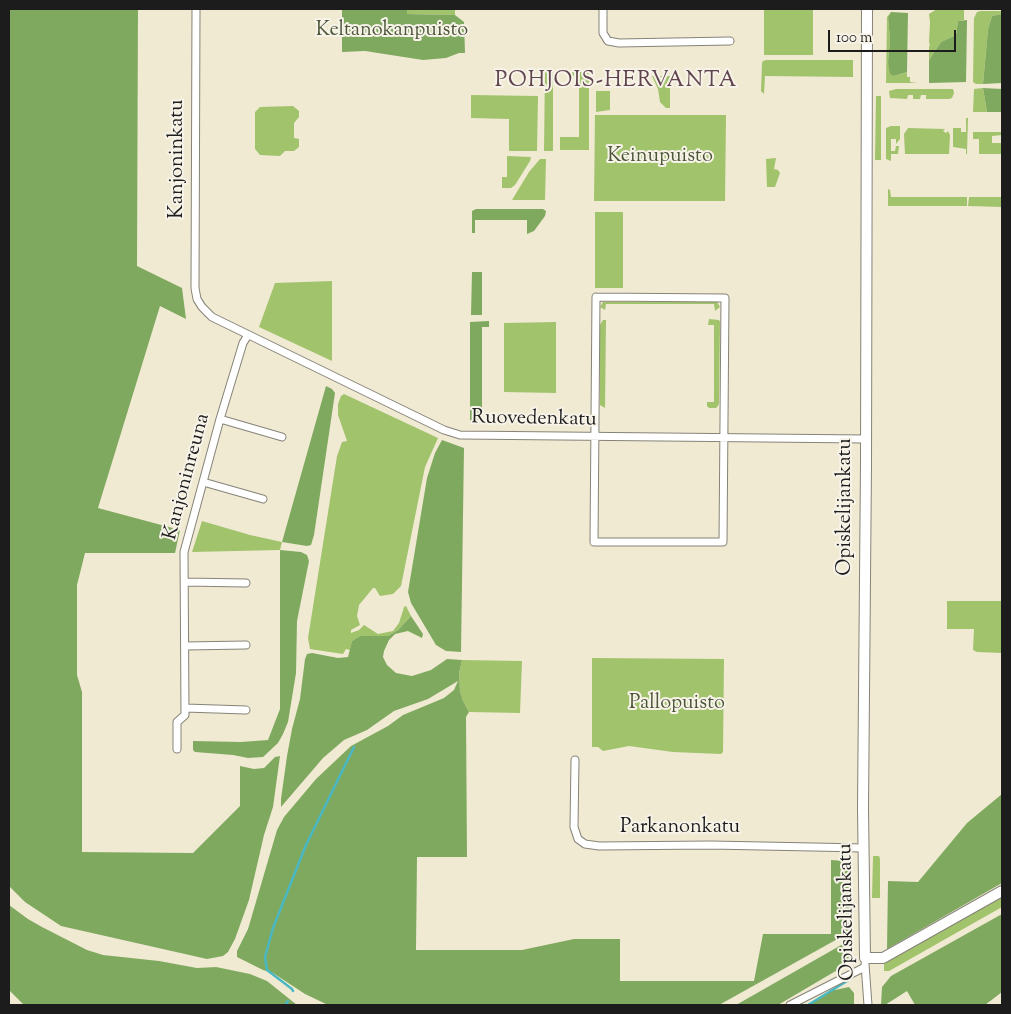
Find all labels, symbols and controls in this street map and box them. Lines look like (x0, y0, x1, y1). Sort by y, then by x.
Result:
park label: Keltanokanpuisto (316, 20, 468, 44)
scale bar (831, 20, 958, 52)
text: 100 m (836, 28, 872, 49)
district label: POHJOIS-HERVANTA (493, 69, 739, 95)
street label: Kanjoninkatu (167, 99, 191, 219)
park label: Keinupuisto (607, 146, 713, 170)
street label: Ruovedenkatu (471, 407, 597, 433)
street label: Kanjoninreuna (160, 411, 216, 543)
street label: Opiskelijankatu (835, 438, 859, 576)
park label: Pallopuisto (629, 693, 725, 717)
street label: Parkanonkatu (620, 817, 740, 841)
street label: Opiskelijankatu (835, 843, 861, 981)

